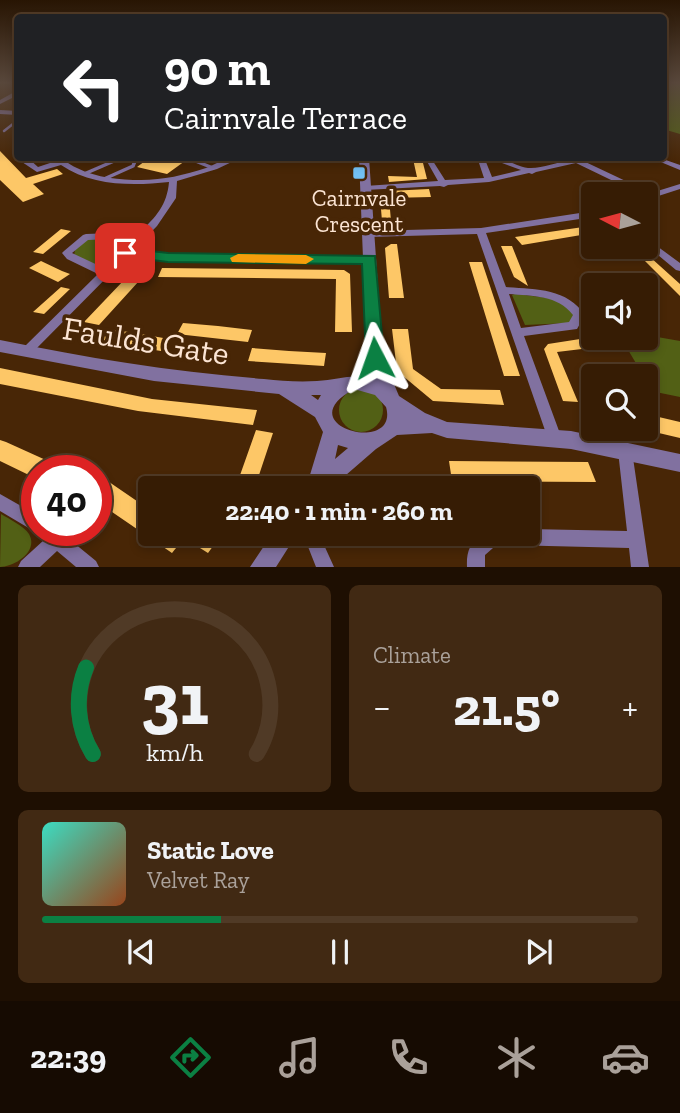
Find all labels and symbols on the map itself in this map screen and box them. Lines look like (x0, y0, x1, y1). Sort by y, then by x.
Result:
marker: Cairnvale Crescent (351, 165, 367, 181)
north arrow (581, 182, 658, 259)
place label: Cairnvale Crescent (312, 184, 406, 238)
pin (95, 223, 155, 283)
street label: Faulds Gate (60, 308, 232, 373)
position arrow (338, 321, 412, 395)
speed limit sign: 40 (21, 455, 112, 546)

